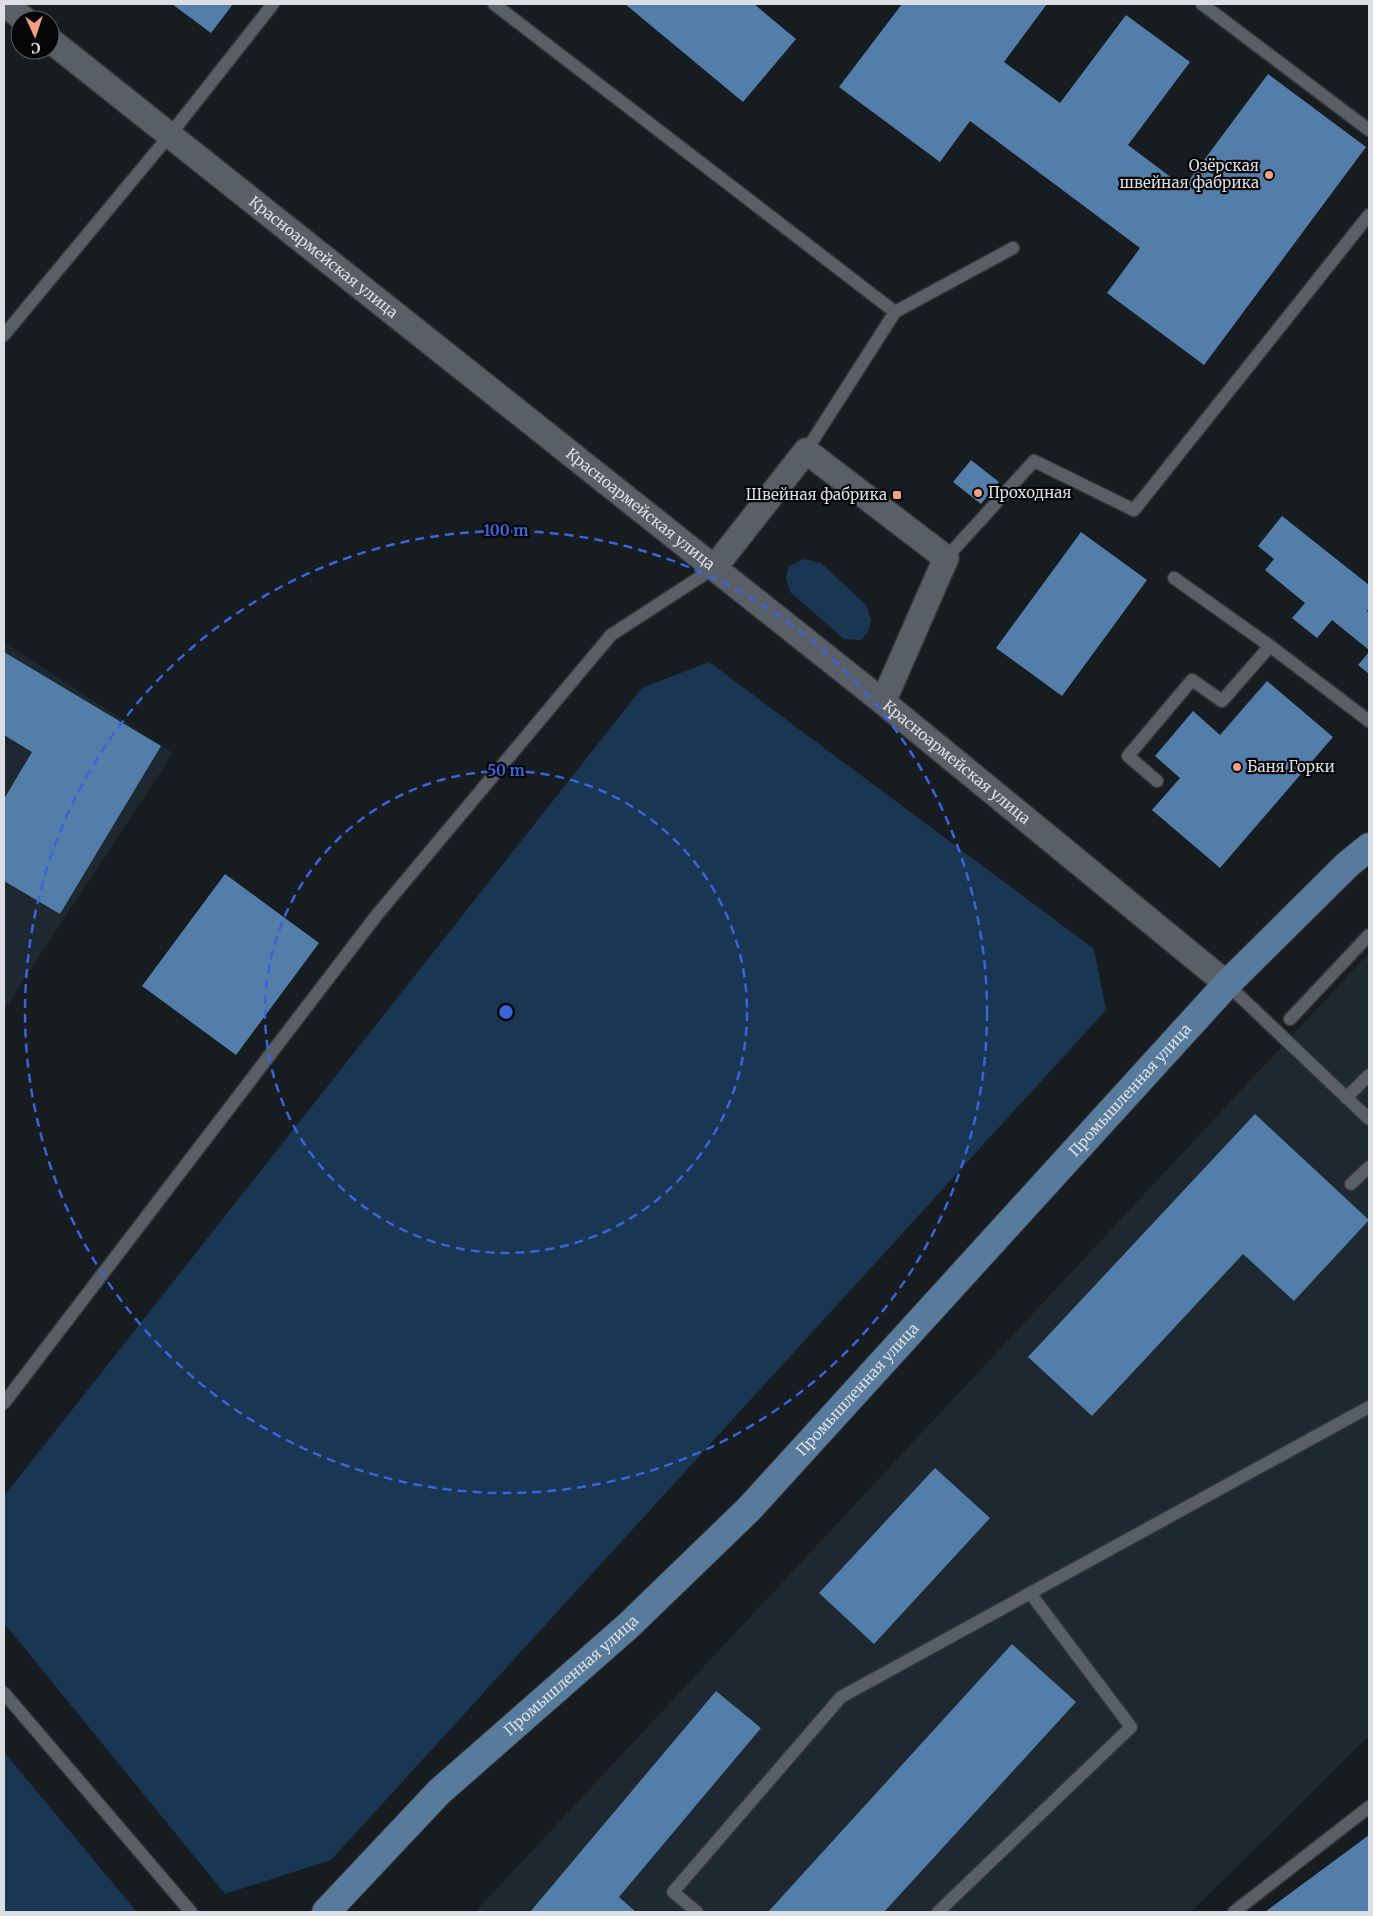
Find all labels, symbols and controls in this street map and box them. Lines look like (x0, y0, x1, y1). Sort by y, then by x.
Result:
north arrow (10, 10, 60, 60)
text: С (31, 39, 41, 57)
place label: Озёрская швейная фабрика (1119, 156, 1259, 192)
marker: Озёрская швейная фабрика (1263, 169, 1275, 181)
street label: Красноармейская улица (245, 192, 402, 322)
street label: Красноармейская улица (562, 444, 719, 574)
place label: Проходная (988, 483, 1072, 502)
place label: Швейная фабрика (746, 485, 887, 504)
marker: Проходная (972, 487, 984, 499)
marker: Швейная фабрика (891, 489, 903, 501)
text: 100 m (484, 521, 528, 540)
street label: Красноармейская улица (879, 696, 1034, 828)
place label: Баня Горки (1247, 757, 1335, 776)
text: 50 m (487, 761, 525, 780)
marker: Баня Горки (1231, 761, 1243, 773)
centre of rings (497, 1003, 515, 1021)
street label: Промышленная улица (1065, 1020, 1195, 1160)
street label: Промышленная улица (792, 1319, 923, 1460)
street label: Промышленная улица (500, 1611, 642, 1740)

